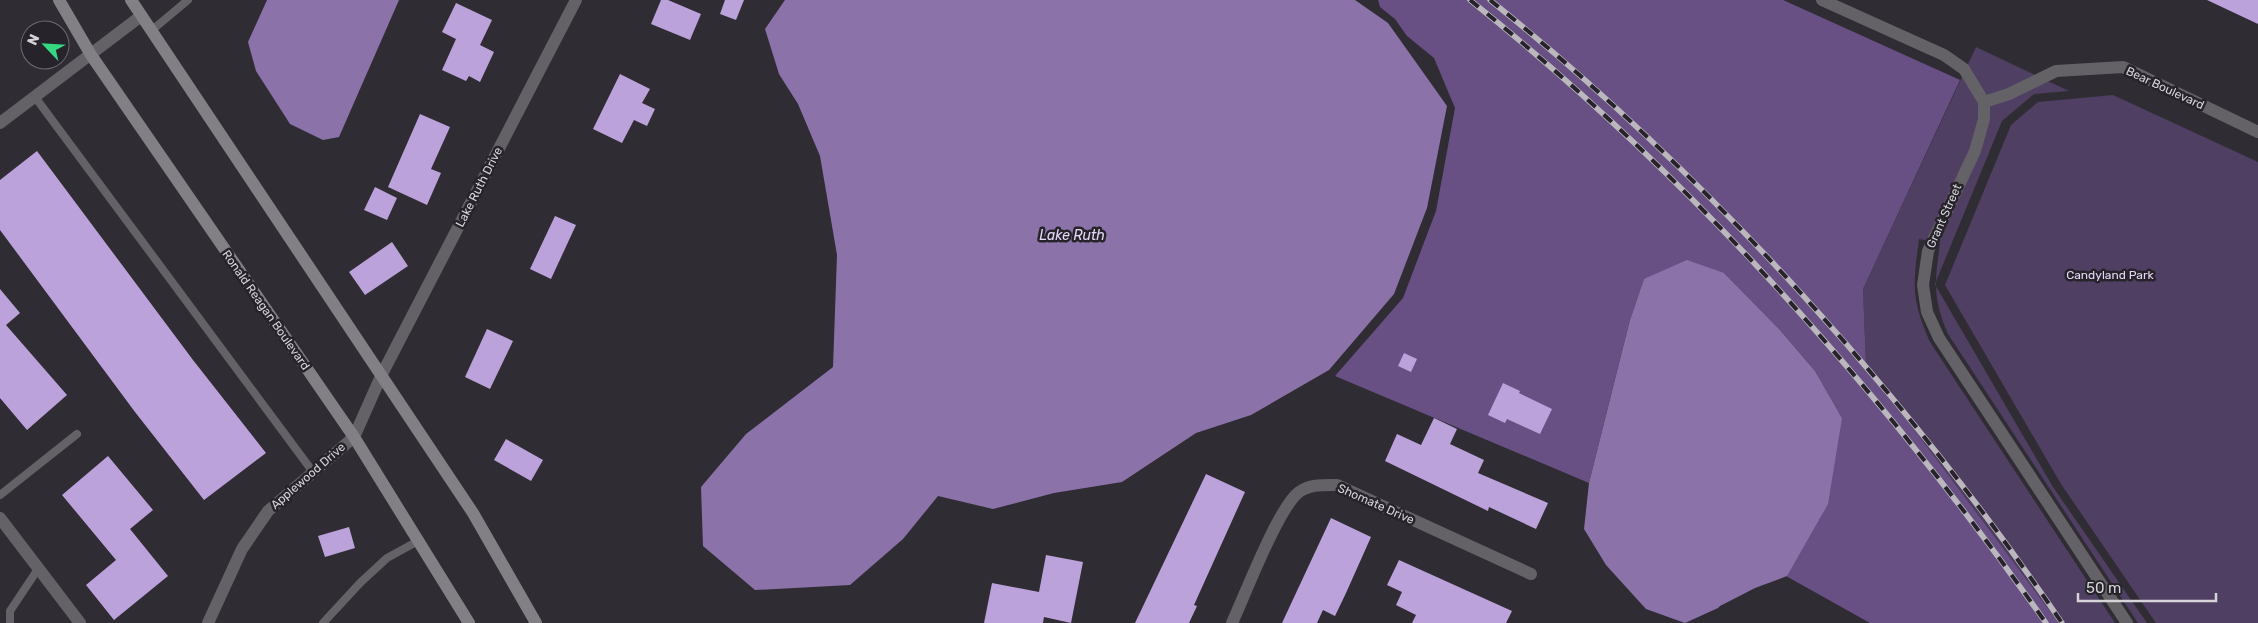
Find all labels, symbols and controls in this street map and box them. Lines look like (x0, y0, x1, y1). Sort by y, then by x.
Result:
north arrow (20, 20, 70, 70)
text: N (24, 32, 44, 48)
street label: Bear Boulevard (2124, 64, 2206, 112)
street label: Lake Ruth Drive (453, 144, 505, 229)
street label: Grant Street (1924, 181, 1965, 250)
water label: Lake Ruth (1039, 227, 1105, 244)
street label: Ronald Reagan Boulevard (219, 247, 313, 373)
park label: Candyland Park (2066, 268, 2155, 282)
street label: Applewood Drive (268, 440, 348, 512)
street label: Shomate Drive (1336, 481, 1417, 527)
scale bar (2078, 570, 2216, 602)
text: 50 m (2086, 579, 2121, 597)

